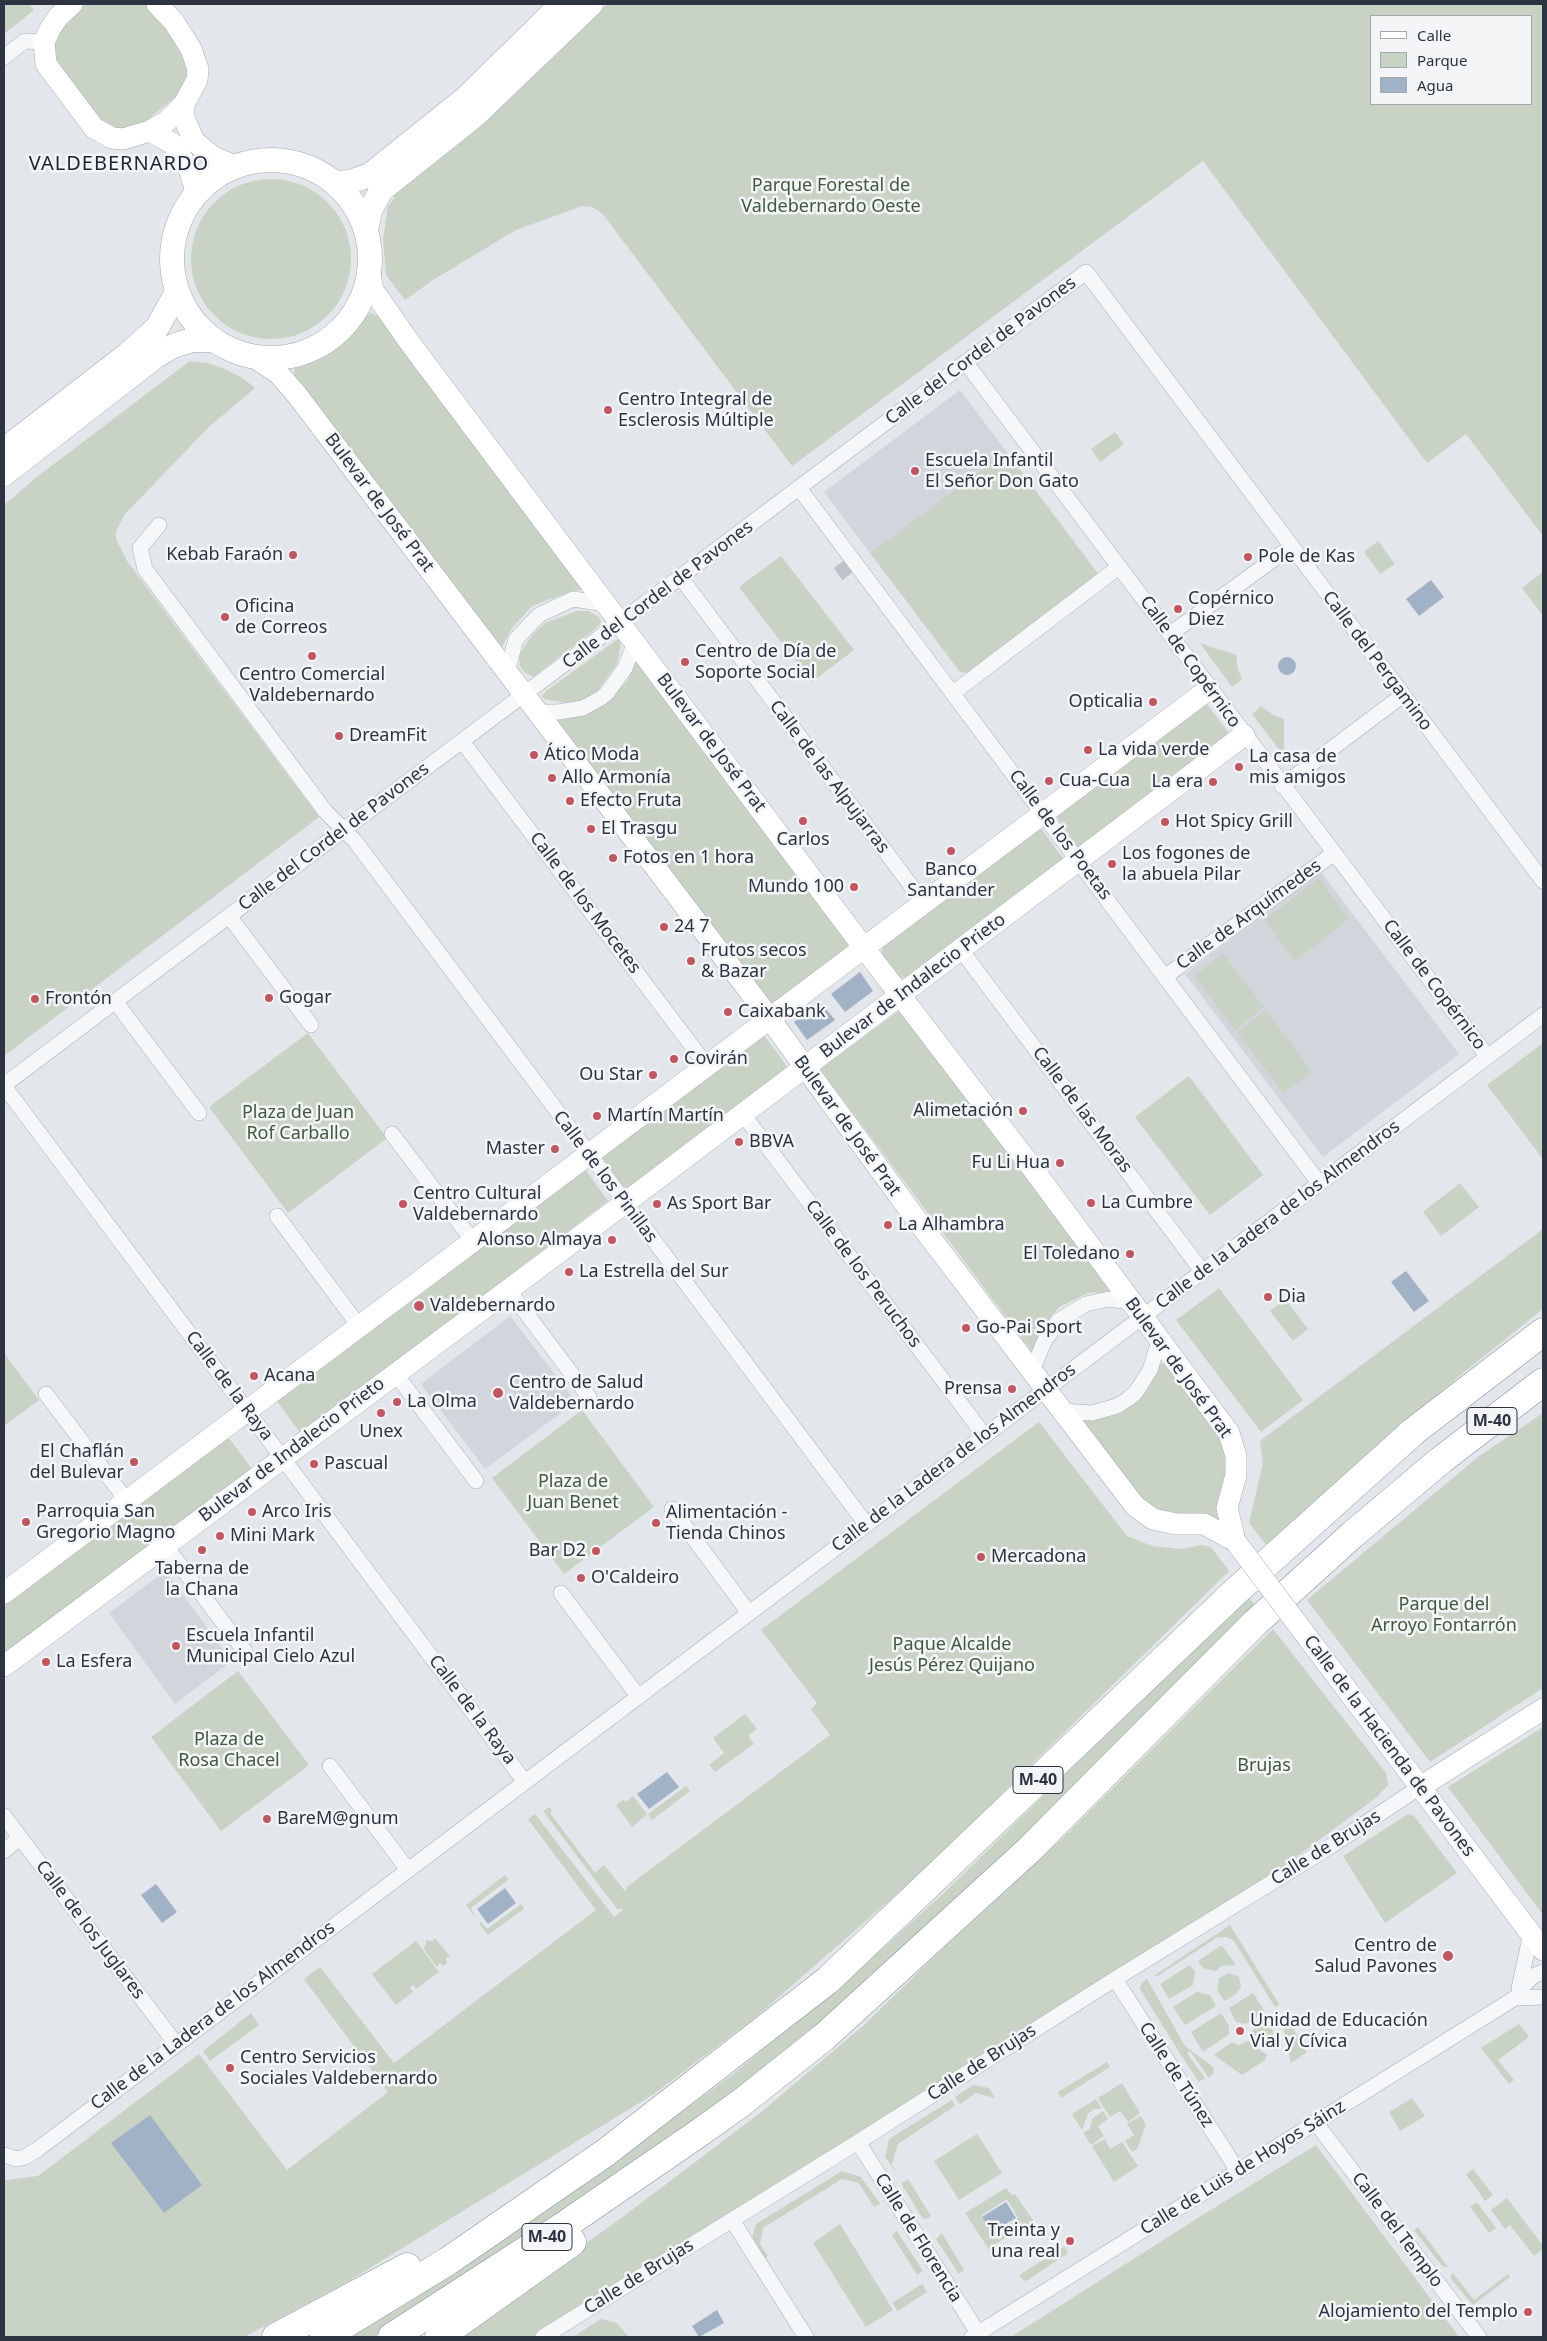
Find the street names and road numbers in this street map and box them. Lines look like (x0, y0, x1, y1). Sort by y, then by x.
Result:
street label: Calle del Cordel de Pavones (882, 272, 1080, 430)
street label: Bulevar de José Prat (320, 429, 438, 577)
street label: Calle del Cordel de Pavones (559, 516, 757, 674)
street label: Calle del Pergamino (1317, 587, 1437, 735)
street label: Calle de Copérnico (1135, 592, 1245, 732)
street label: Bulevar de José Prat (652, 669, 770, 817)
street label: Calle de las Alpujarras (764, 696, 894, 858)
street label: Calle del Cordel de Pavones (235, 758, 433, 916)
street label: Calle de los Poetas (1004, 766, 1116, 904)
street label: Calle de los Mocetes (525, 828, 645, 978)
street label: Calle de Arquímedes (1172, 855, 1326, 975)
street label: Bulevar de Indalecio Prieto (816, 909, 1010, 1063)
street label: Calle de Copérnico (1378, 916, 1490, 1054)
street label: Calle de las Moras (1027, 1043, 1137, 1177)
street label: Bulevar de José Prat (789, 1052, 905, 1200)
street label: Calle de los Pinillas (548, 1107, 662, 1247)
street label: Calle de la Ladera de los Almendros (1152, 1116, 1404, 1314)
street label: Calle de los Peruchos (800, 1196, 926, 1352)
street label: Bulevar de José Prat (1120, 1294, 1236, 1442)
street label: Calle de la Raya (181, 1327, 277, 1445)
street label: Calle de la Ladera de los Almendros (828, 1359, 1080, 1557)
street label: Bulevar de Indalecio Prieto (195, 1373, 389, 1527)
road number: M-40 (1467, 1408, 1517, 1434)
street label: Calle de la Hacienda de Pavones (1299, 1631, 1479, 1861)
street label: Calle de la Raya (424, 1651, 520, 1769)
road number: M-40 (1013, 1766, 1063, 1794)
street label: Calle de Brujas (1267, 1806, 1385, 1890)
street label: Calle de los Juglares (31, 1856, 149, 2004)
street label: Calle de la Ladera de los Almendros (87, 1917, 339, 2115)
street label: Calle de Túnez (1134, 2018, 1218, 2132)
street label: Calle de Brujas (924, 2020, 1040, 2106)
street label: Calle de Luis de Hoyos Sáinz (1137, 2096, 1349, 2240)
street label: Calle del Templo (1347, 2168, 1447, 2292)
street label: Calle de Florencia (870, 2169, 966, 2307)
road number: M-40 (522, 2224, 572, 2250)
street label: Calle de Brujas (580, 2235, 698, 2319)

